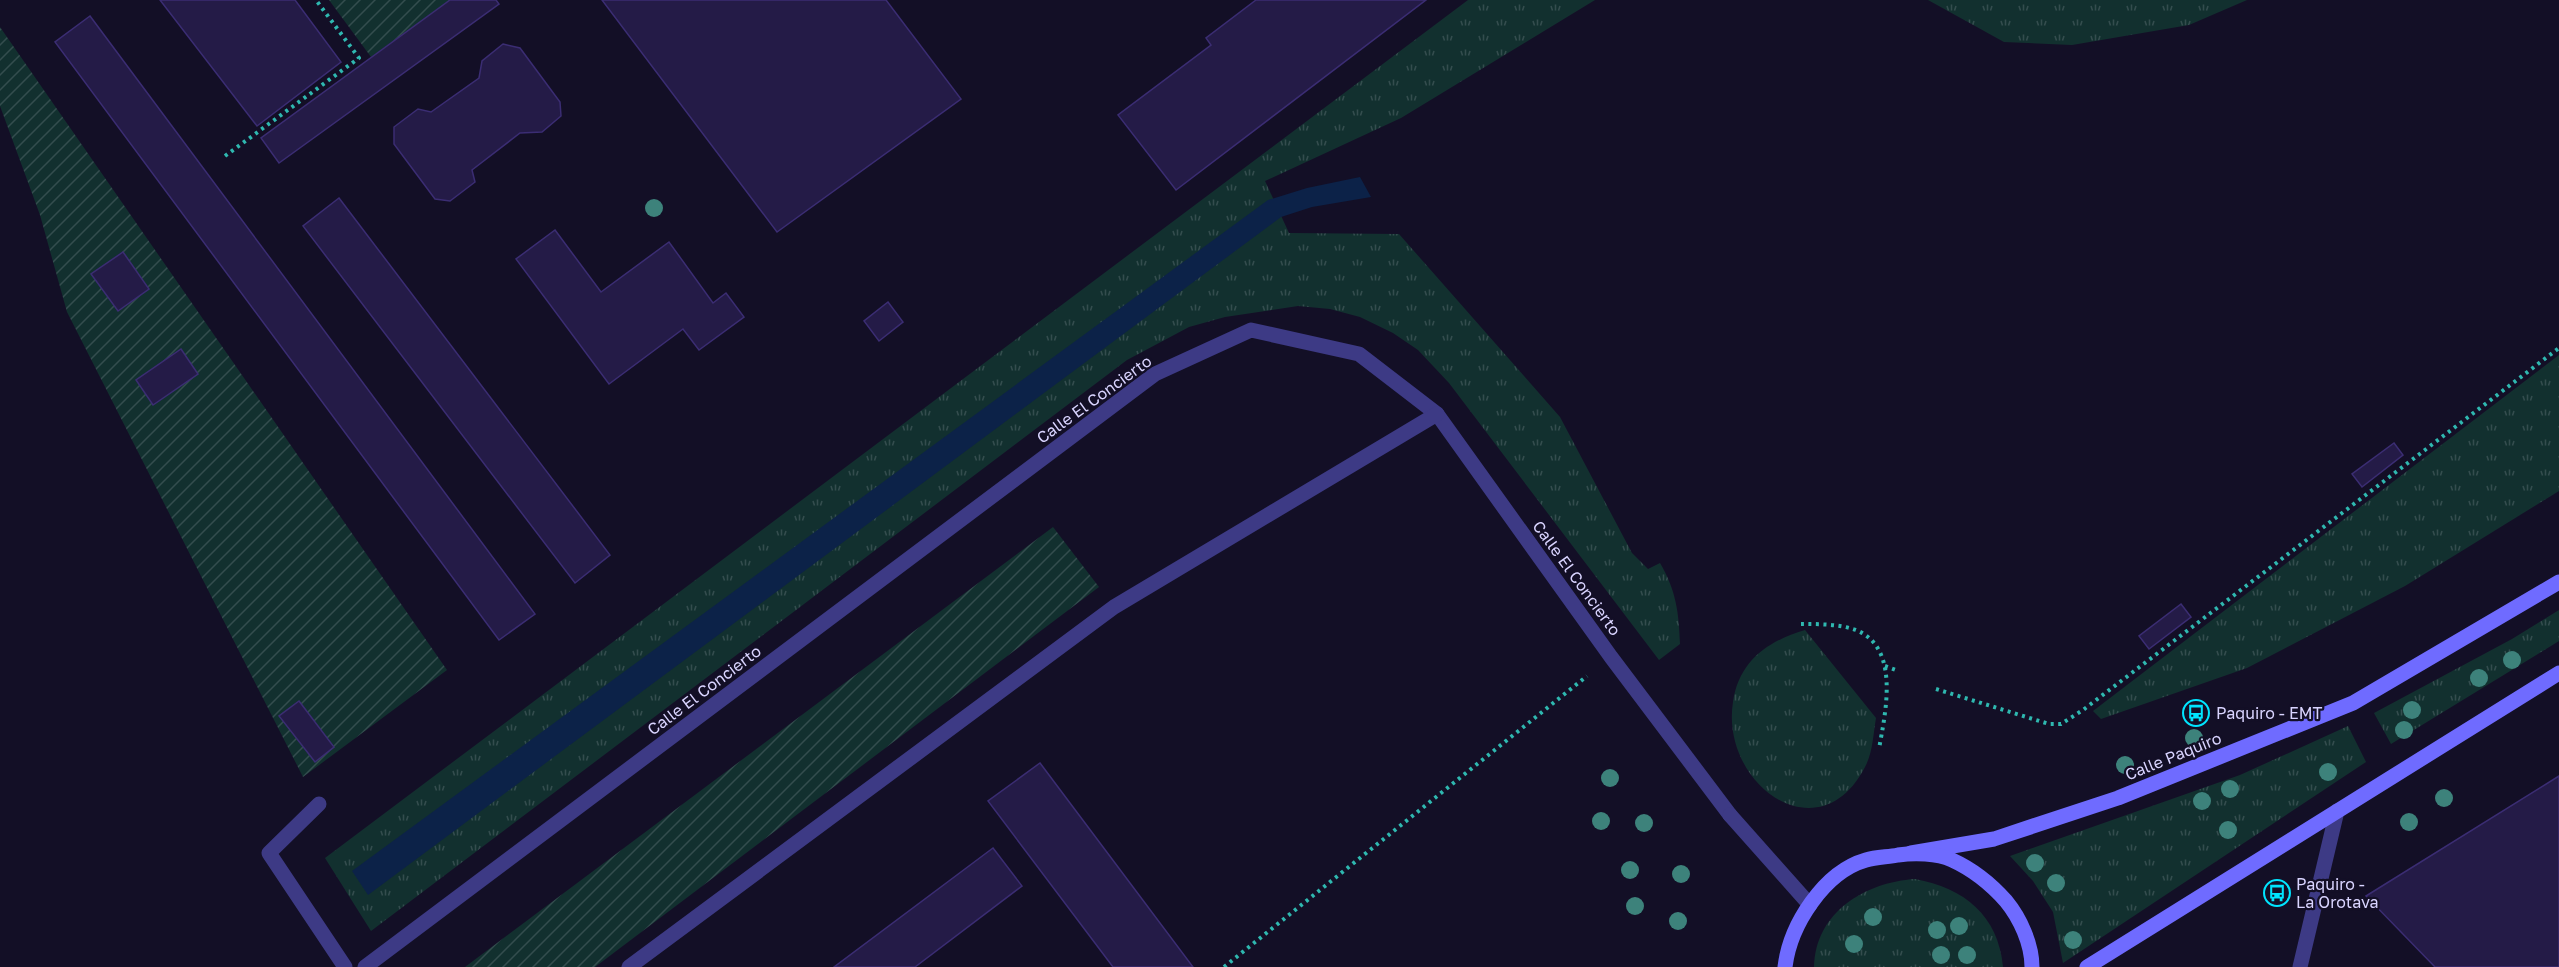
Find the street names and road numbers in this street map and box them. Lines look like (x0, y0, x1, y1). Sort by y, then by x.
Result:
street label: Calle El Concierto (1033, 351, 1155, 447)
street label: Calle El Concierto (1529, 517, 1625, 639)
street label: Calle El Concierto (643, 641, 765, 739)
street label: Calle Paquiro (2122, 728, 2224, 784)

